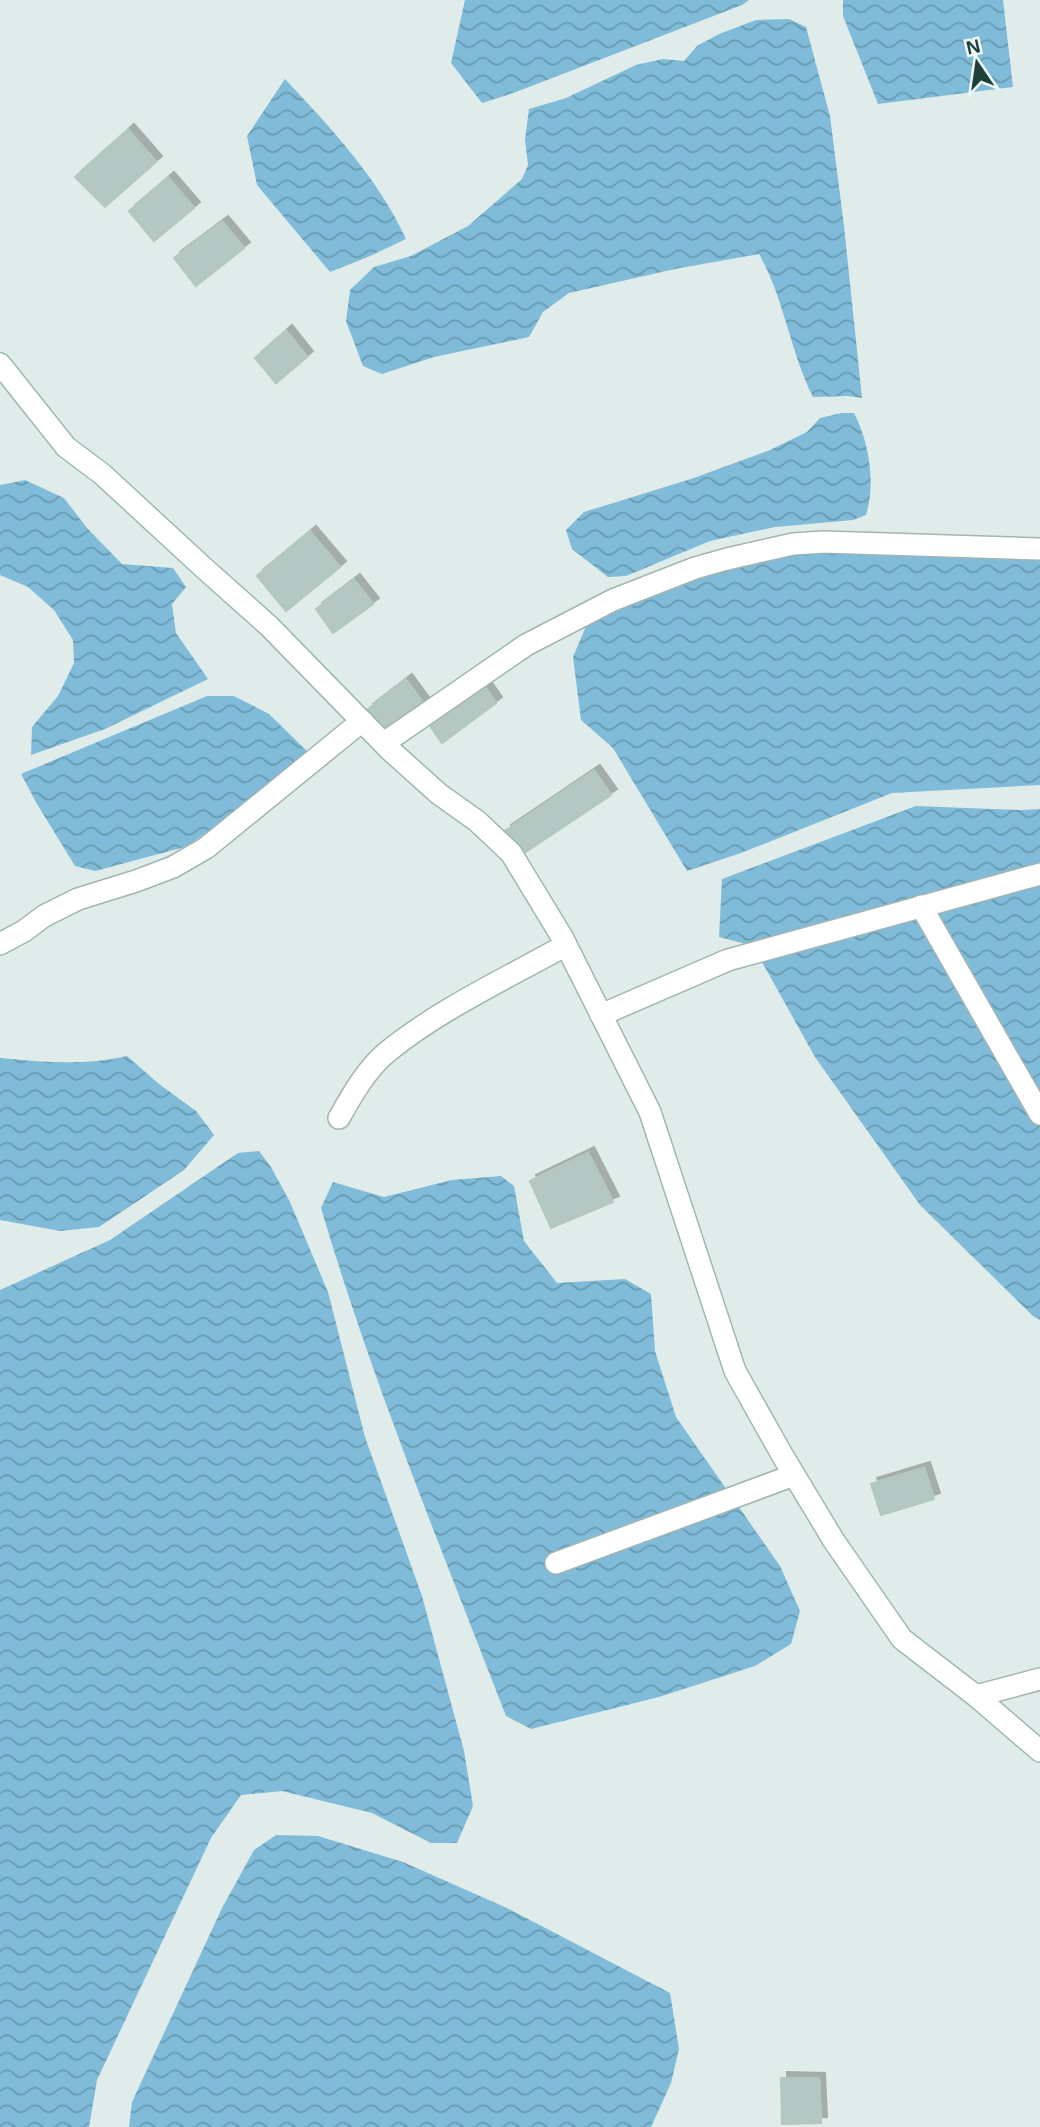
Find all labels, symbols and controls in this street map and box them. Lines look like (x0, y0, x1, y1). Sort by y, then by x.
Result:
north arrow (942, 28, 1012, 98)
text: N (964, 35, 982, 59)

